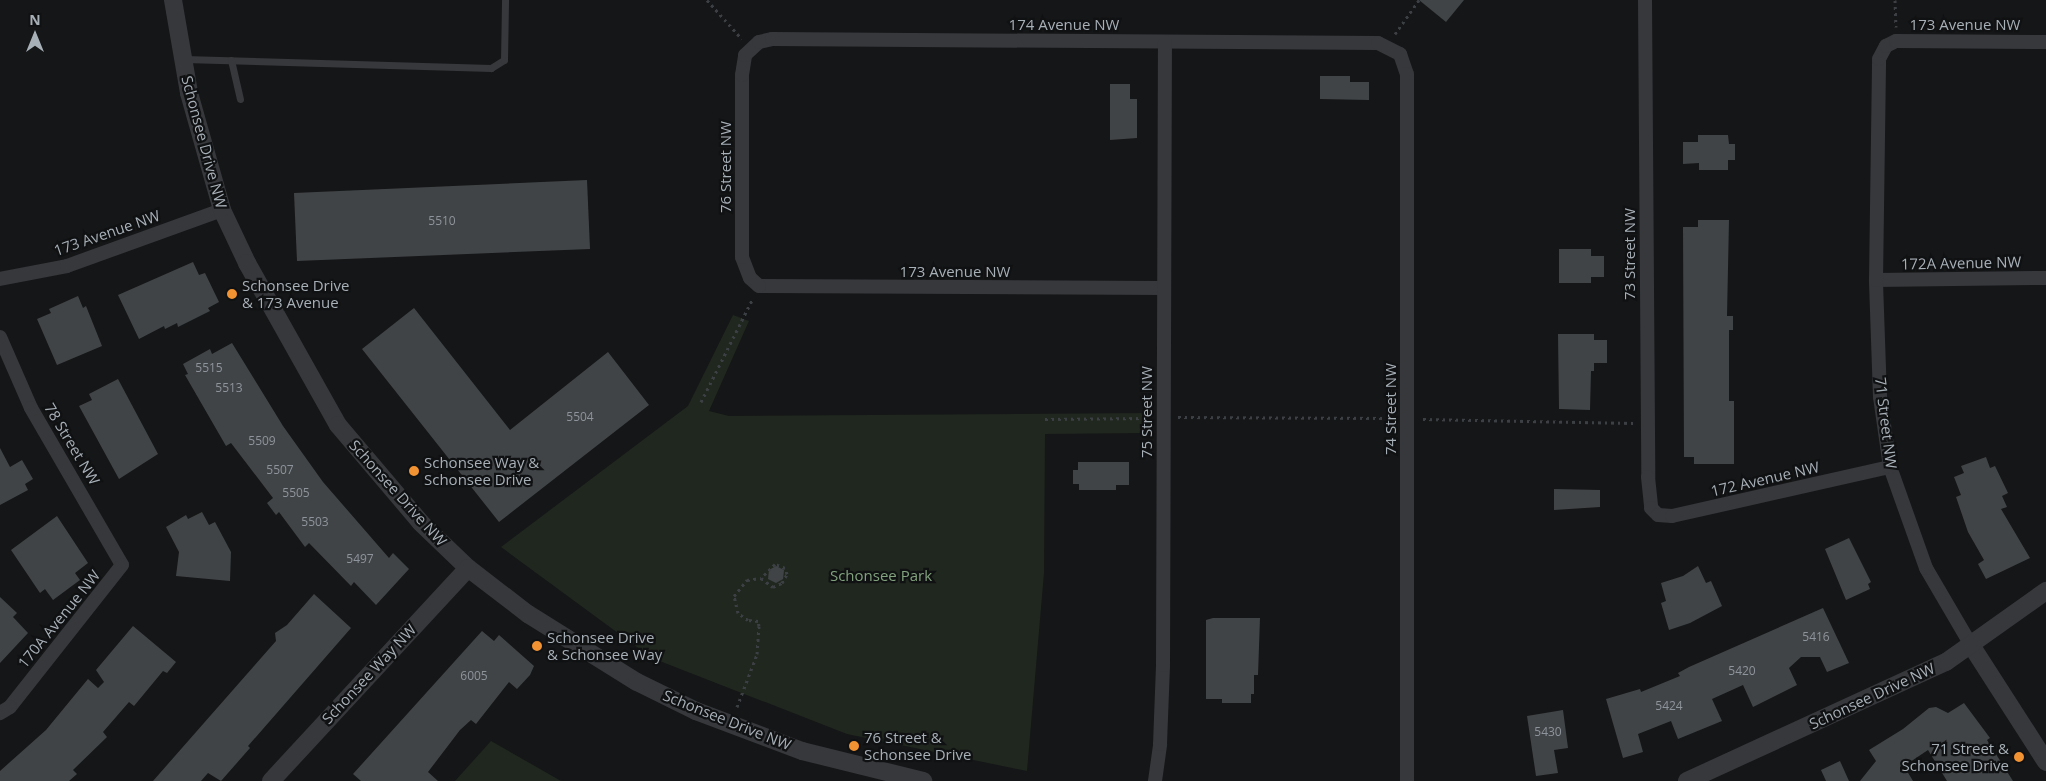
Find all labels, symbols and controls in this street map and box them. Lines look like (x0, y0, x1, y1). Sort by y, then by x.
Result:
north arrow (10, 10, 60, 60)
text: N (29, 10, 41, 29)
street label: 174 Avenue NW (1009, 16, 1119, 34)
street label: 173 Avenue NW (1910, 16, 2020, 34)
street label: Schonsee Drive NW (178, 74, 230, 210)
street label: 76 Street NW (717, 121, 735, 213)
street label: 173 Avenue NW (52, 206, 162, 260)
street label: 73 Street NW (1621, 208, 1639, 300)
house number: 5510 (428, 214, 456, 228)
street label: 172A Avenue NW (1901, 253, 2021, 273)
street label: 173 Avenue NW (900, 263, 1010, 281)
place label: Schonsee Drive & 173 Avenue (242, 276, 349, 311)
marker: Schonsee Drive & 173 Avenue (226, 288, 238, 300)
house number: 5515 (195, 361, 223, 375)
street label: 74 Street NW (1382, 363, 1400, 455)
street label: 75 Street NW (1138, 366, 1156, 458)
street label: 71 Street NW (1871, 376, 1901, 470)
house number: 5513 (215, 381, 243, 395)
street label: 78 Street NW (41, 400, 103, 488)
house number: 5504 (566, 410, 594, 424)
house number: 5509 (248, 434, 276, 448)
street label: Schonsee Drive NW (346, 436, 450, 550)
place label: Schonsee Way & Schonsee Drive (424, 453, 539, 488)
street label: 172 Avenue NW (1709, 458, 1821, 500)
house number: 5507 (266, 463, 294, 477)
marker: Schonsee Way & Schonsee Drive (408, 465, 420, 477)
house number: 5505 (282, 486, 310, 500)
house number: 5503 (301, 515, 329, 529)
house number: 5497 (346, 552, 374, 566)
street label: 170A Avenue NW (14, 567, 104, 671)
park label: Schonsee Park (830, 567, 932, 585)
street label: Schonsee Way NW (318, 621, 420, 727)
place label: Schonsee Drive & Schonsee Way (547, 628, 662, 663)
house number: 5416 (1802, 630, 1830, 644)
marker: Schonsee Drive & Schonsee Way (531, 640, 543, 652)
street label: Schonsee Drive NW (1806, 659, 1938, 733)
house number: 5420 (1728, 664, 1756, 678)
house number: 6005 (460, 669, 488, 683)
street label: Schonsee Drive NW (660, 686, 794, 754)
house number: 5424 (1655, 699, 1683, 713)
house number: 5430 (1534, 725, 1562, 739)
place label: 76 Street & Schonsee Drive (864, 728, 971, 763)
place label: 71 Street & Schonsee Drive (1902, 739, 2009, 774)
marker: 76 Street & Schonsee Drive (848, 740, 860, 752)
marker: 71 Street & Schonsee Drive (2013, 751, 2025, 763)

